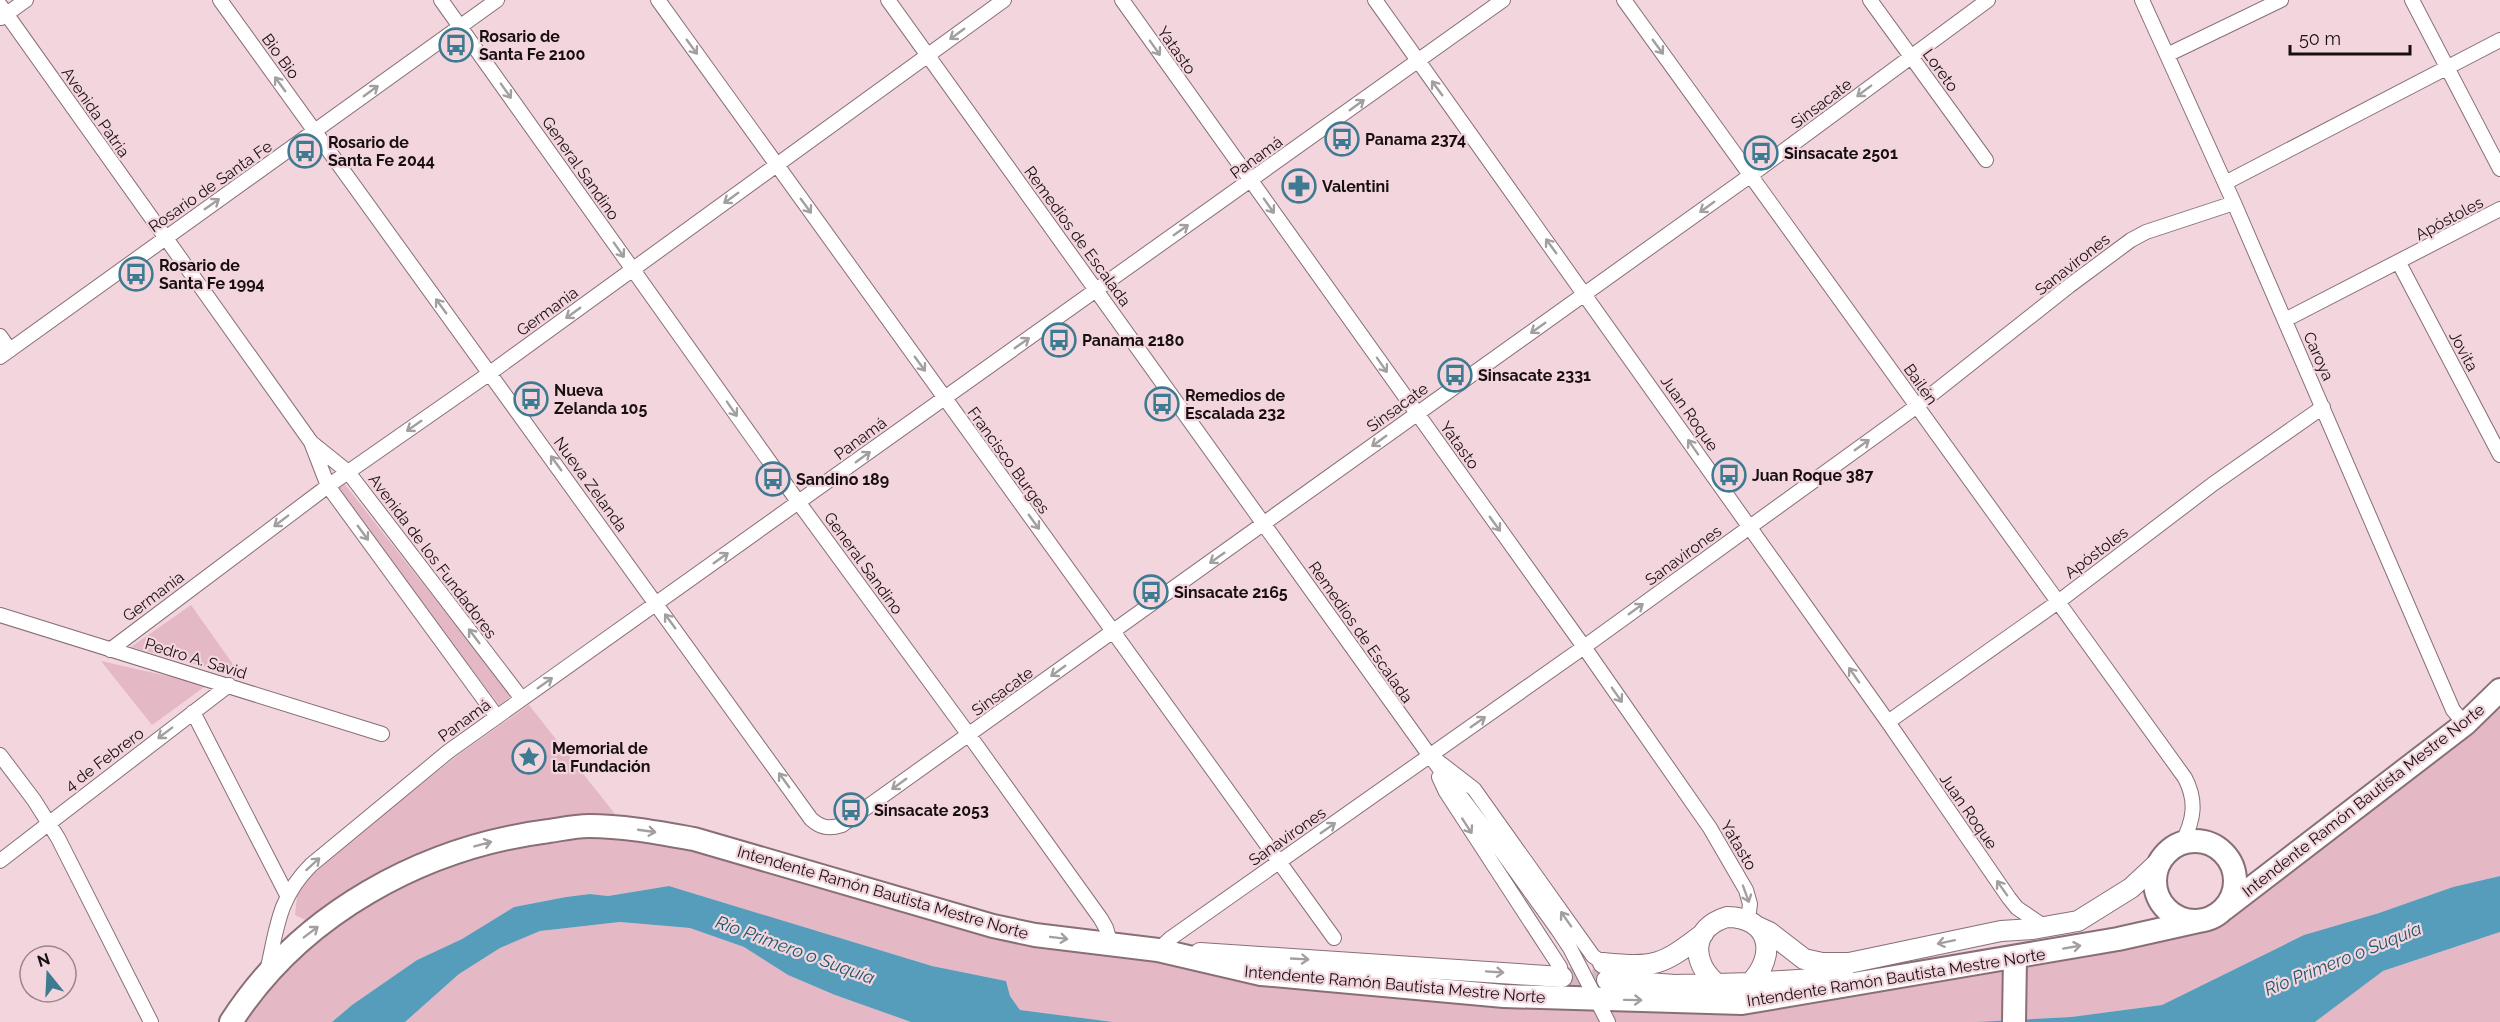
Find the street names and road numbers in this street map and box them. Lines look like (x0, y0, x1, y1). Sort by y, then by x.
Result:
street label: Yatasto (1153, 23, 1200, 78)
street label: Bio Bio (258, 30, 303, 83)
street label: Loreto (1919, 45, 1962, 95)
street label: Avenida Patria (58, 64, 134, 161)
street label: Sinsacate (1787, 74, 1855, 132)
street label: General Sandino (538, 113, 623, 224)
street label: Panamá (1226, 132, 1286, 183)
street label: Rosario de Santa Fe (145, 137, 276, 236)
street label: Remedios de Escalada (1020, 163, 1135, 310)
street label: Apóstoles (2412, 193, 2487, 244)
street label: Sanavirones (2031, 229, 2114, 299)
street label: Germania (513, 283, 582, 340)
street label: Jovita (2445, 328, 2482, 375)
street label: Caroya (2299, 329, 2338, 384)
street label: Bailén (1900, 360, 1942, 409)
street label: Juan Roque (1657, 372, 1723, 455)
street label: Sinsacate (1363, 379, 1432, 436)
street label: Francisco Burges (963, 403, 1054, 518)
street label: Panamá (830, 413, 890, 464)
street label: Yatasto (1436, 418, 1483, 473)
street label: Nueva Zelanda (550, 433, 631, 535)
street label: Avenida de los Fundadores (365, 470, 501, 642)
street label: General Sandino (820, 508, 907, 618)
street label: Sanavirones (1641, 521, 1725, 589)
street label: Apóstoles (2061, 522, 2132, 582)
street label: Remedios de Escalada (1304, 558, 1417, 707)
street label: Germania (119, 567, 188, 625)
street label: Pedro A. Savid (143, 634, 249, 683)
street label: Sinsacate (968, 663, 1037, 720)
street label: Panamá (434, 695, 494, 746)
street label: Intendente Ramón Bautista Mestre Norte (2239, 700, 2488, 901)
street label: 4 de Febrero (61, 724, 148, 795)
street label: Juan Roque (1936, 770, 2002, 853)
street label: Sanavirones (1245, 803, 1330, 870)
street label: Yatasto (1716, 817, 1761, 873)
street label: Intendente Ramón Bautista Mestre Norte (735, 842, 1031, 943)
street label: Intendente Ramón Bautista Mestre Norte (1745, 944, 2047, 1010)
street label: Intendente Ramón Bautista Mestre Norte (1244, 962, 1546, 1007)

